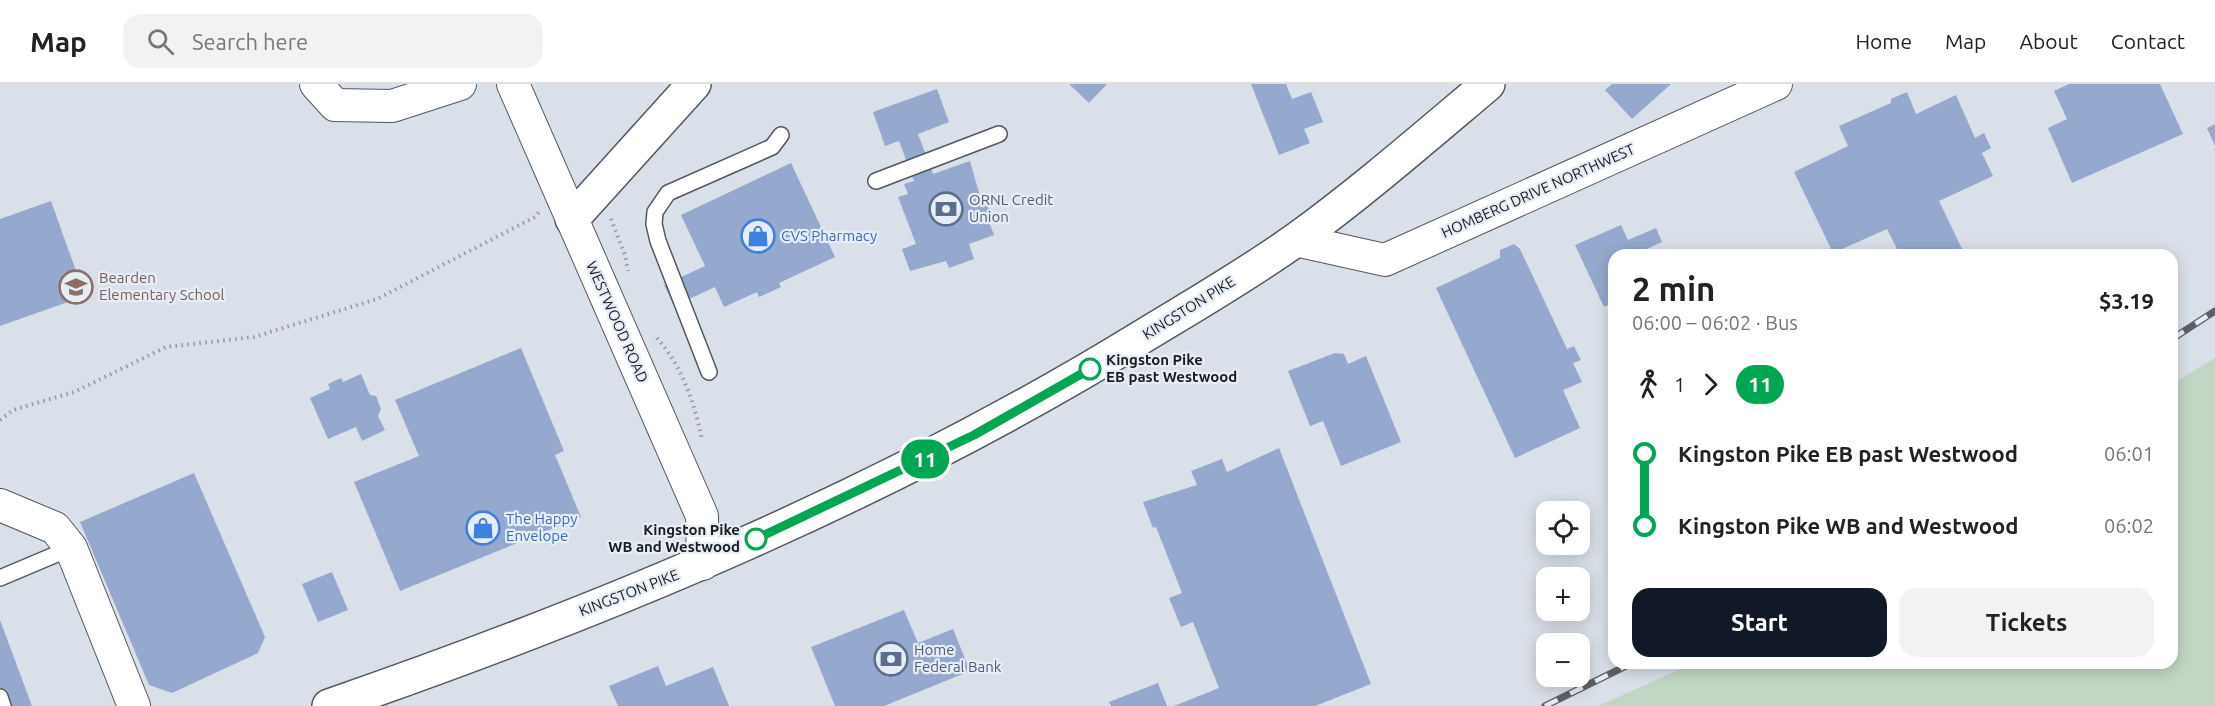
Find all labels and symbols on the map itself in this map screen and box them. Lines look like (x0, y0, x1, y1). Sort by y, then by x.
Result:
street label: HOMBERG DRIVE NORTHWEST (1439, 140, 1638, 241)
bank icon: ORNL Credit Union (928, 191, 964, 227)
place label: ORNL Credit Union (969, 191, 1053, 225)
shop icon: CVS Pharmacy (740, 218, 776, 254)
place label: CVS Pharmacy (781, 227, 877, 244)
street label: WESTWOOD ROAD (583, 258, 652, 385)
school or university icon: Bearden Elementary School (58, 269, 94, 305)
place label: Bearden Elementary School (99, 269, 225, 303)
street label: KINGSTON PIKE (1139, 272, 1238, 343)
place label: Kingston Pike EB past Westwood (1106, 351, 1237, 385)
marker: Kingston Pike EB past Westwood (1079, 358, 1101, 380)
line badge: 11 (898, 440, 952, 478)
shop icon: The Happy Envelope (465, 510, 501, 546)
place label: The Happy Envelope (506, 510, 578, 544)
place label: Kingston Pike WB and Westwood (608, 521, 740, 555)
marker: Kingston Pike WB and Westwood (745, 528, 767, 550)
street label: KINGSTON PIKE (576, 566, 681, 619)
bank icon: Home Federal Bank (873, 641, 909, 677)
place label: Home Federal Bank (914, 641, 1002, 675)

